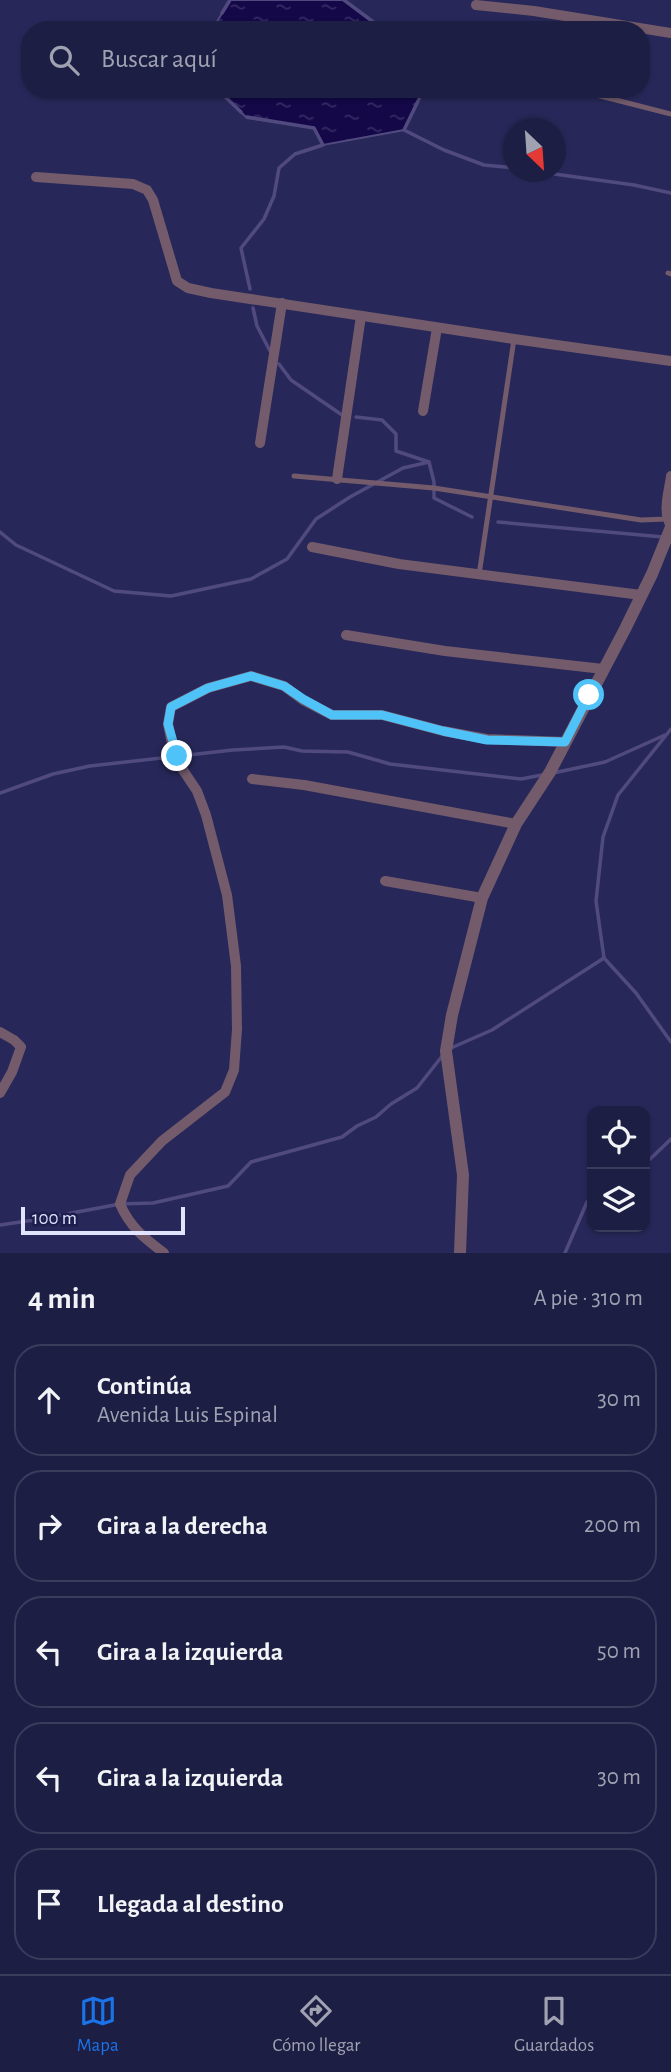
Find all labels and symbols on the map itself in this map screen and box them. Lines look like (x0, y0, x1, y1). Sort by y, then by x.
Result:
north arrow (503, 119, 566, 182)
route start (573, 679, 604, 710)
route end (161, 740, 192, 771)
scale bar (21, 1204, 186, 1236)

